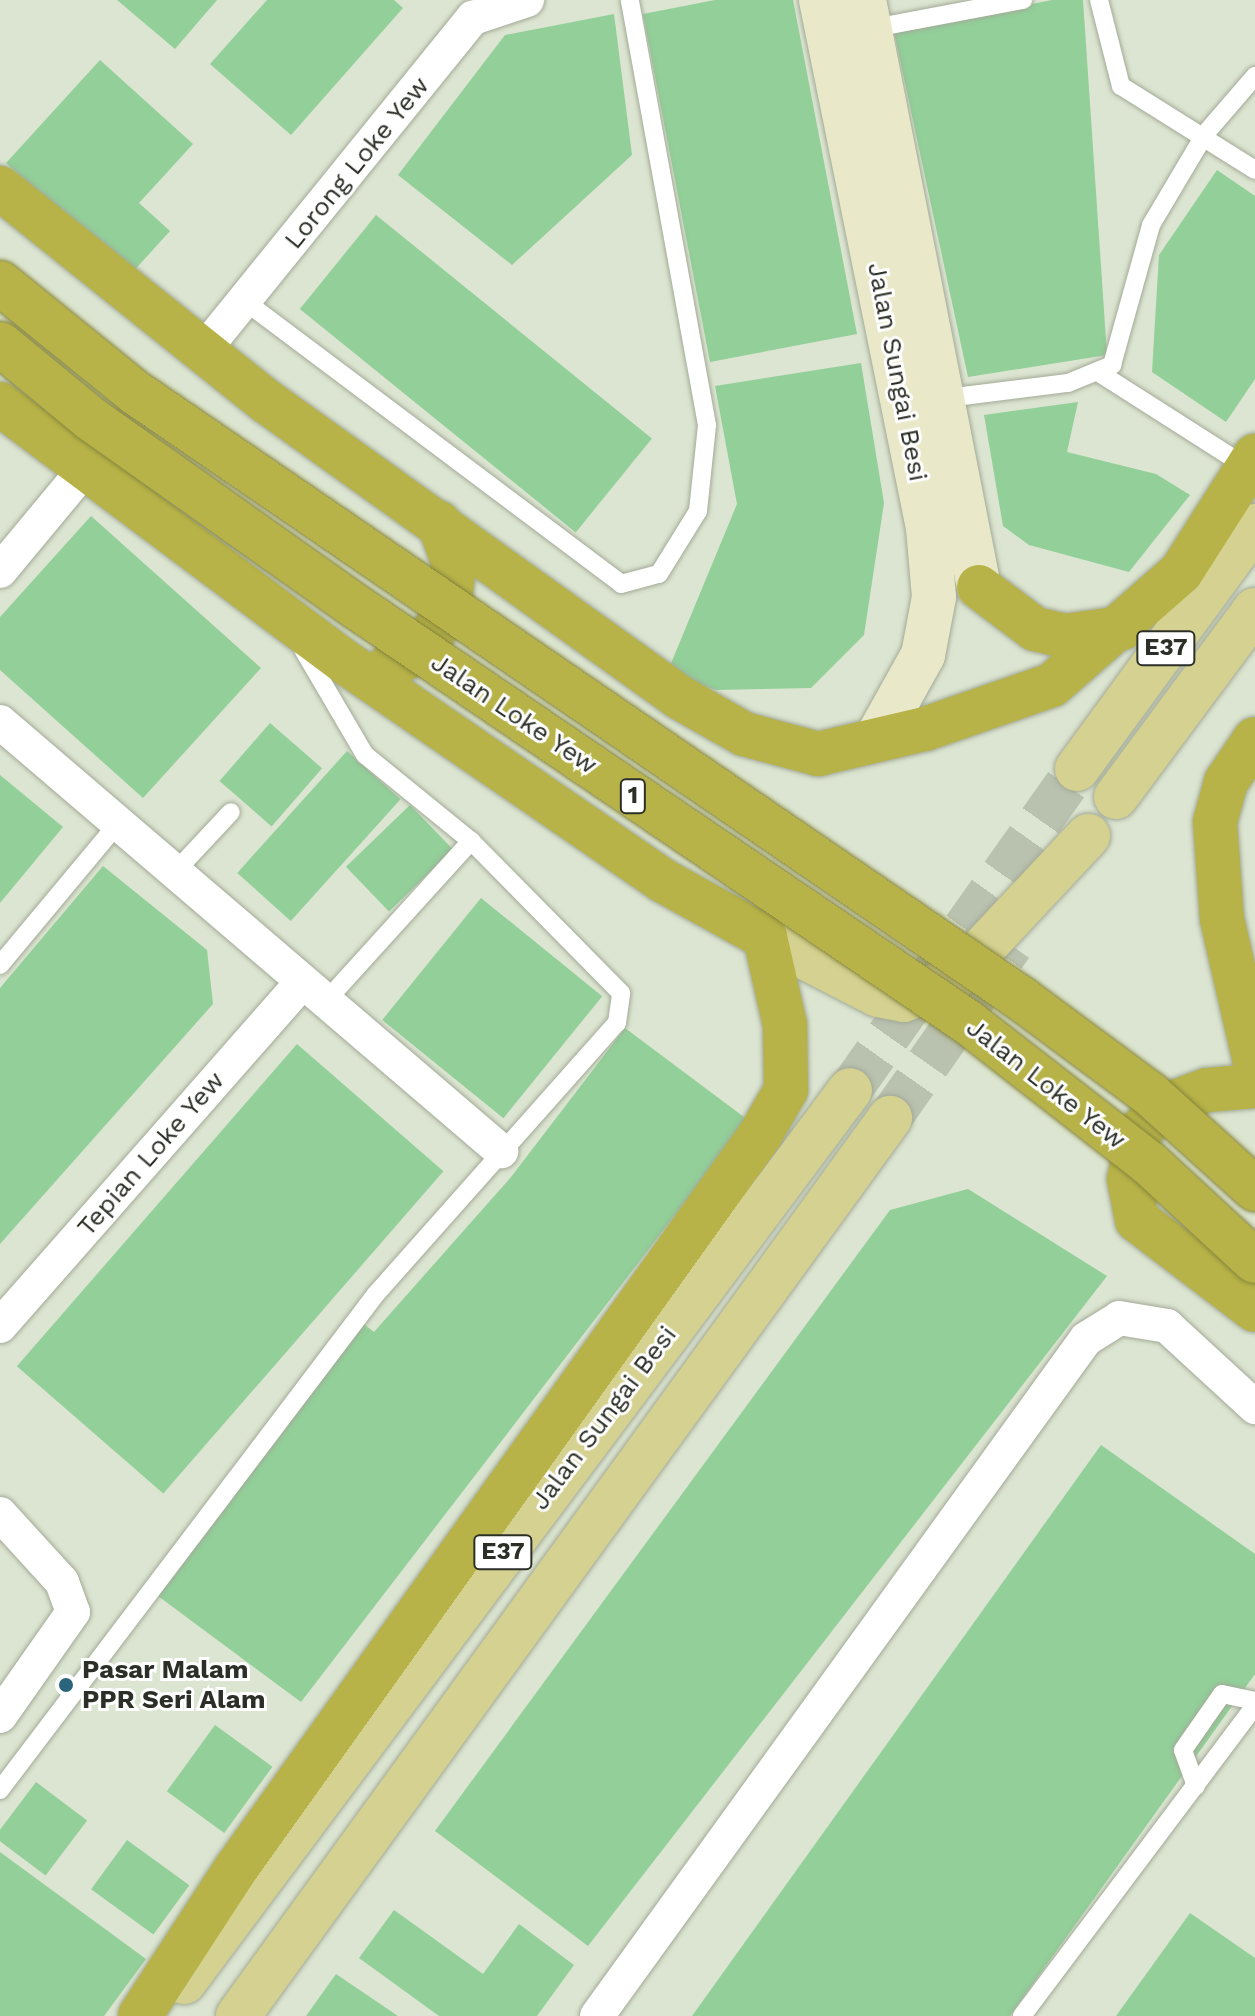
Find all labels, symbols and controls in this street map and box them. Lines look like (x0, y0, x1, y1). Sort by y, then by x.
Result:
street label: Lorong Loke Yew (278, 70, 436, 256)
street label: Jalan Sungai Besi (860, 260, 934, 484)
road number: E37 (1136, 628, 1196, 668)
street label: Jalan Loke Yew (424, 647, 604, 781)
road number: 1 (619, 776, 647, 816)
street label: Jalan Loke Yew (960, 1012, 1132, 1156)
street label: Tepian Loke Yew (71, 1065, 231, 1243)
street label: Jalan Sungai Besi (525, 1320, 683, 1516)
road number: E37 (473, 1532, 533, 1572)
place label: Pasar Malam PPR Seri Alam (82, 1654, 266, 1716)
marker: Pasar Malam PPR Seri Alam (57, 1676, 75, 1694)

